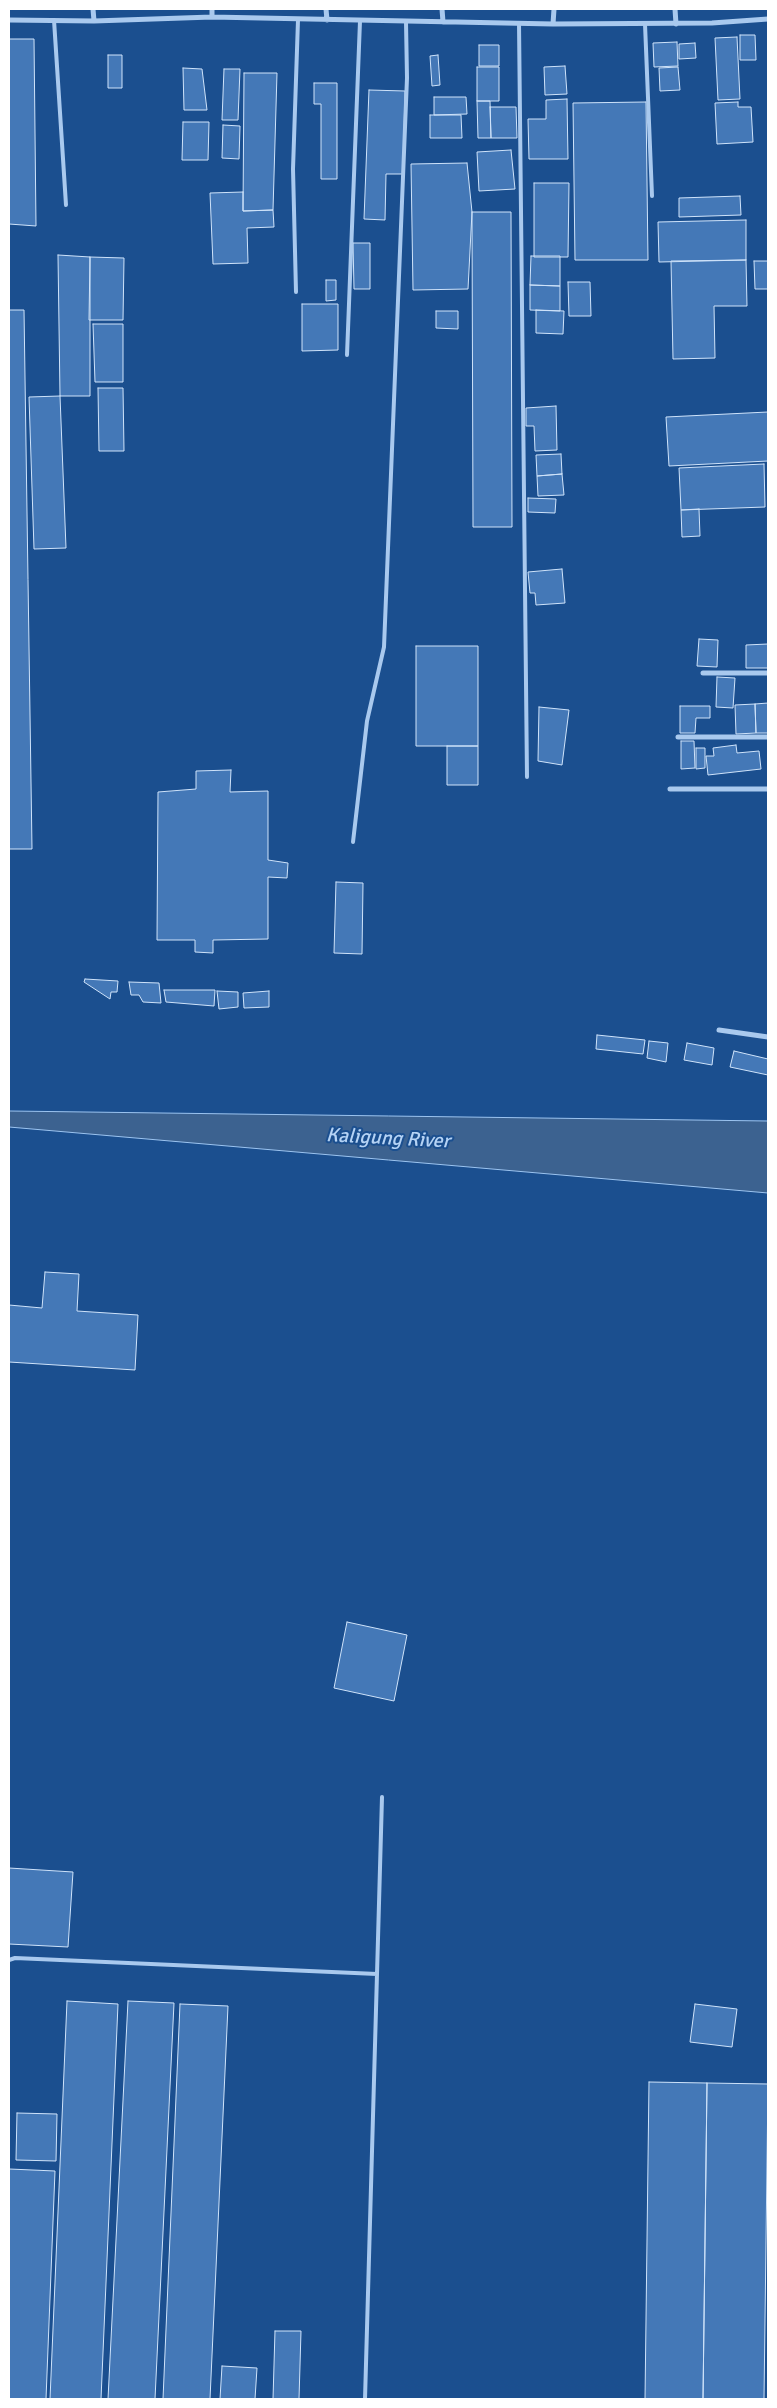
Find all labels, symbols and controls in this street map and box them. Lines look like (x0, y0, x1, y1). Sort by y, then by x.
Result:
water label: Kaligung River (325, 1124, 451, 1154)

